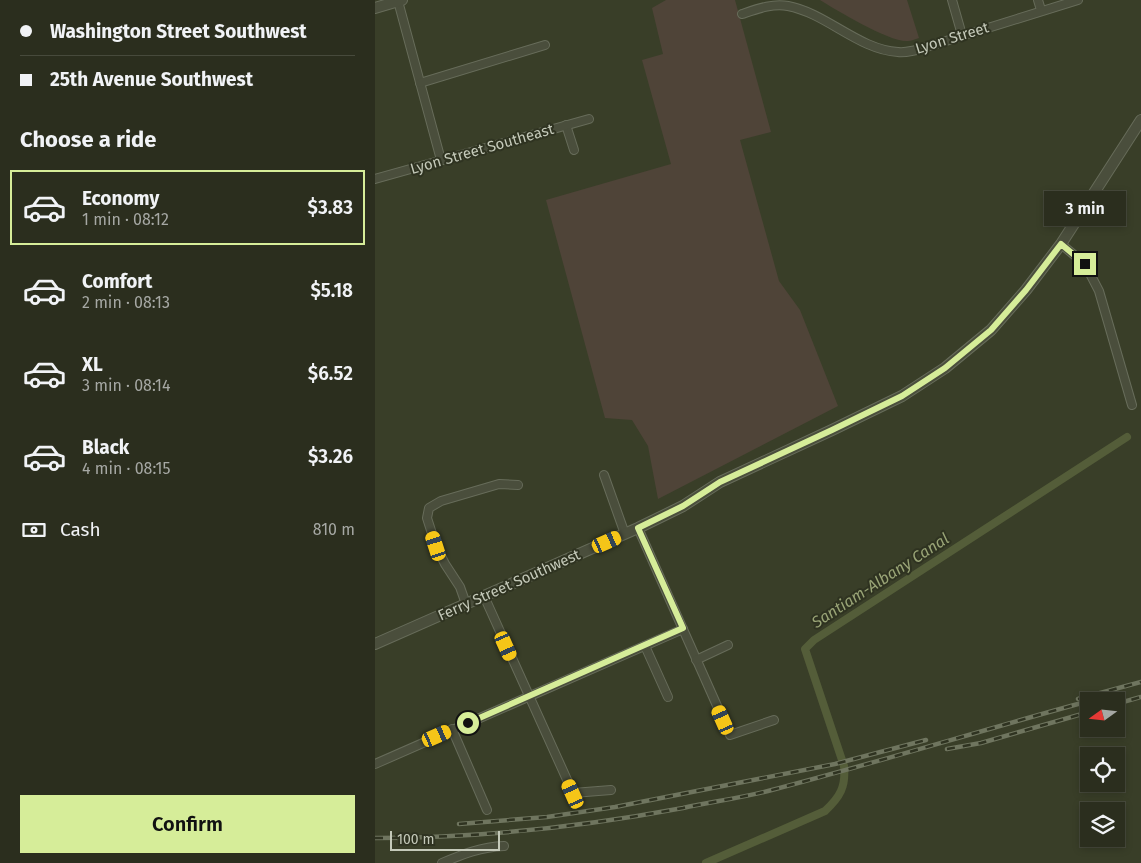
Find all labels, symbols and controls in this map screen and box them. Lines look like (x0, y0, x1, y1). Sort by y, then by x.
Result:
street label: Lyon Street (913, 18, 992, 58)
text: Washington Street Southwest (50, 20, 307, 43)
text: 25th Avenue Southwest (50, 68, 253, 91)
street label: Lyon Street Southeast (408, 120, 556, 178)
text: Choose a ride (20, 126, 156, 153)
icon: car (22, 185, 67, 230)
text: Economy (82, 187, 159, 210)
callout: 3 min (1044, 192, 1126, 226)
text: $3.83 (308, 196, 353, 219)
text: 3 min (1065, 199, 1105, 218)
text: 1 min · 08:12 (82, 210, 169, 229)
route end (1074, 253, 1096, 275)
icon: car (22, 268, 67, 313)
text: Comfort (82, 270, 152, 293)
text: $5.18 (310, 279, 353, 302)
text: 2 min · 08:13 (82, 293, 170, 312)
icon: car (22, 351, 67, 396)
text: XL (82, 353, 103, 376)
text: $6.52 (308, 362, 353, 385)
text: 3 min · 08:14 (82, 376, 171, 395)
icon: car (22, 434, 67, 479)
text: Black (82, 436, 129, 459)
text: $3.26 (308, 445, 353, 468)
text: 4 min · 08:15 (82, 459, 171, 478)
icon: cash (20, 516, 48, 544)
text: Cash (60, 518, 101, 541)
text: 810 m (313, 520, 355, 539)
car (424, 529, 447, 563)
car (590, 529, 623, 555)
water label: Santiam-Albany Canal (807, 529, 952, 632)
street label: Ferry Street Southwest (435, 545, 583, 625)
car (493, 629, 518, 663)
north arrow (1080, 692, 1125, 738)
map controls (1080, 692, 1125, 847)
car (710, 703, 735, 737)
route start (457, 712, 479, 734)
car (420, 723, 453, 749)
button: locate (1080, 747, 1125, 792)
car (560, 777, 585, 811)
button: Confirm (20, 795, 355, 853)
button: layers (1080, 802, 1125, 847)
scale bar (390, 828, 500, 851)
text: 100 m (397, 831, 434, 848)

